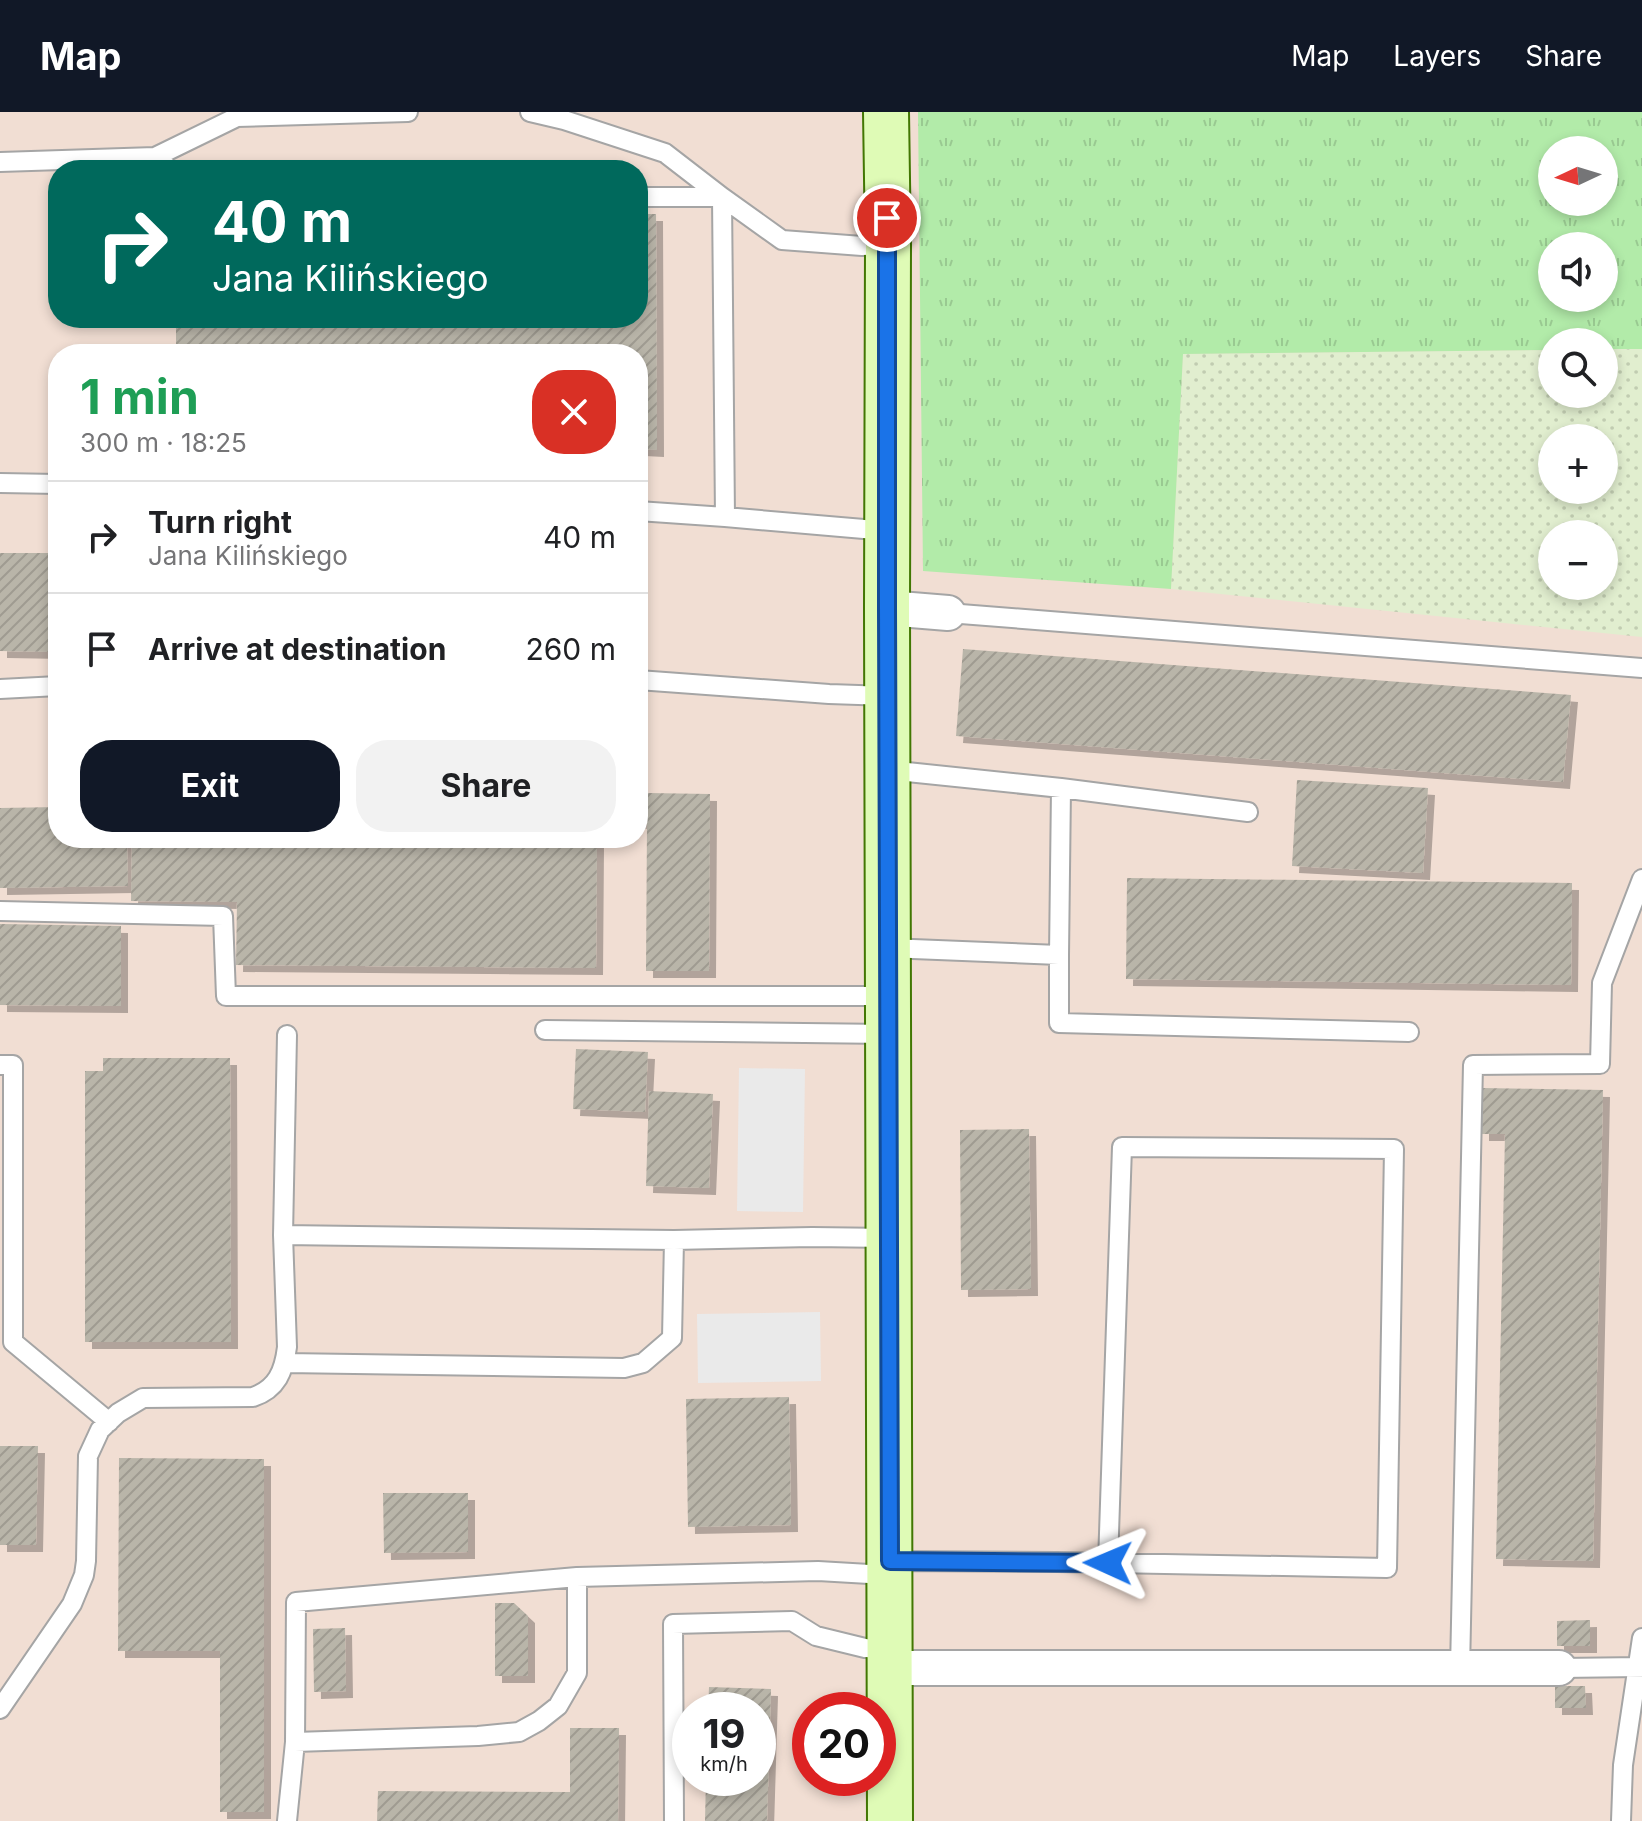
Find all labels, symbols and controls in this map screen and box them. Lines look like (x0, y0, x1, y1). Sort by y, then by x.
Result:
text: Map (40, 33, 121, 79)
text: Map (1291, 39, 1349, 73)
text: Layers (1393, 39, 1481, 73)
text: Share (1525, 39, 1602, 73)
north arrow (1538, 136, 1618, 216)
map controls (1538, 136, 1618, 600)
pin (853, 184, 921, 252)
text: 40 m (212, 188, 352, 256)
icon: right (80, 192, 184, 296)
icon: arrive (865, 196, 909, 240)
button: sound (1538, 232, 1618, 312)
text: Jana Kilińskiego (212, 256, 489, 300)
button: search (1538, 328, 1618, 408)
text: 1 min (80, 367, 199, 426)
button: close (532, 370, 616, 454)
button: + (1538, 424, 1618, 504)
text: 300 m · 18:25 (80, 427, 247, 458)
text: Turn right (148, 504, 292, 540)
icon: right (80, 515, 124, 559)
text: 40 m (543, 519, 616, 555)
button: − (1538, 520, 1618, 600)
text: Jana Kilińskiego (148, 540, 348, 571)
icon: arrive (80, 627, 124, 671)
text: Arrive at destination (148, 631, 446, 667)
text: 260 m (525, 631, 616, 667)
button: Exit (80, 740, 340, 832)
button: Share (356, 740, 616, 832)
position arrow (1066, 1521, 1150, 1605)
speed limit sign: 20 (792, 1692, 896, 1796)
text: 19 (702, 1709, 746, 1758)
text: km/h (700, 1752, 748, 1776)

